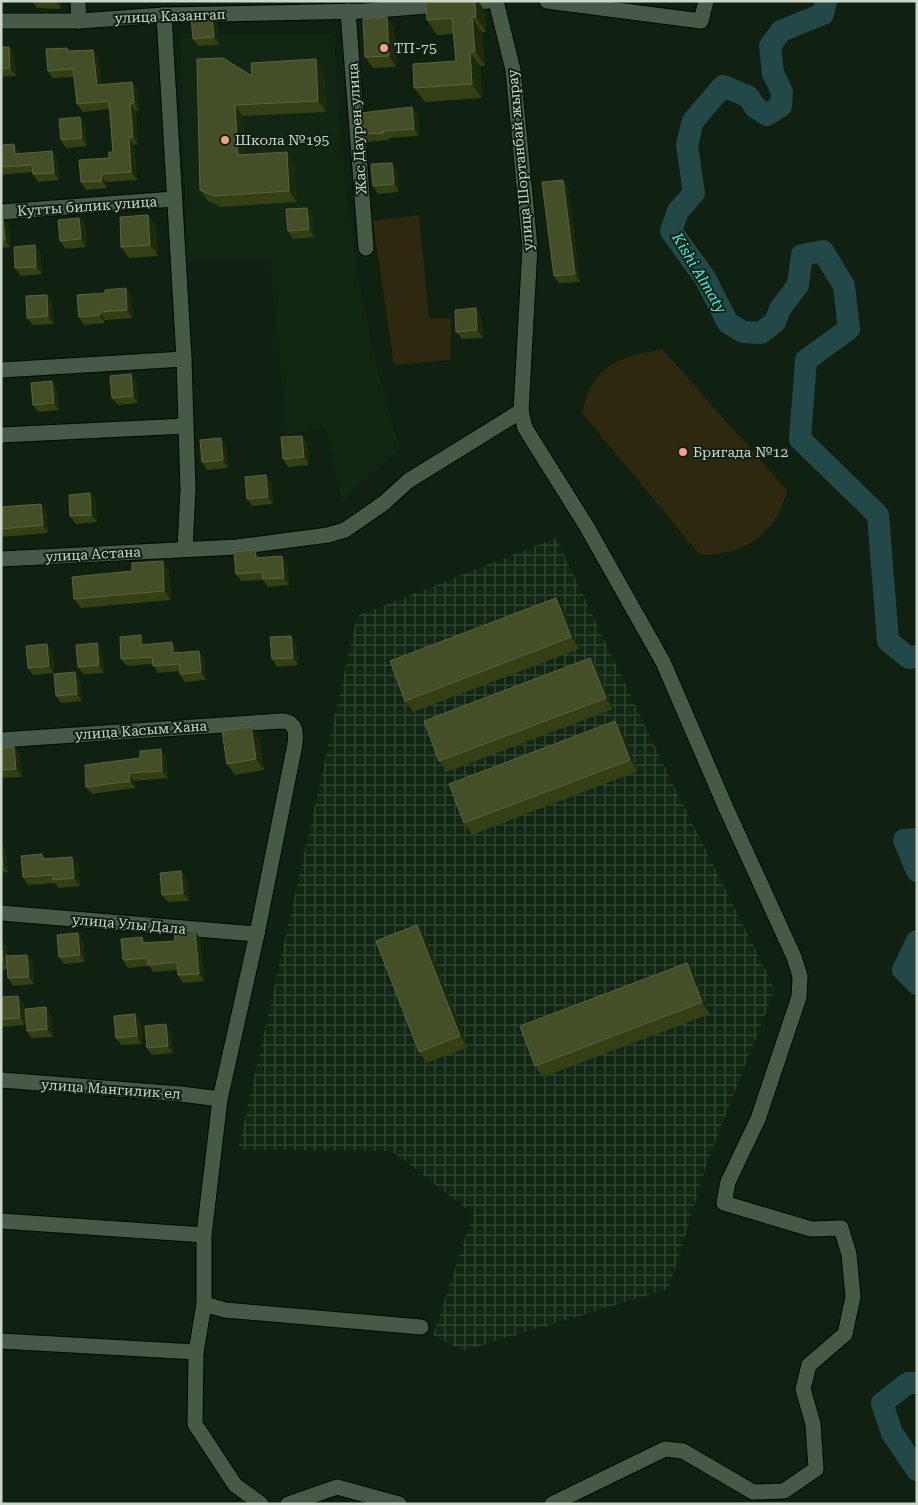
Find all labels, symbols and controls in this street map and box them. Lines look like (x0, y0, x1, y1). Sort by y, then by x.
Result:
street label: улица Казангап (114, 6, 226, 26)
place label: ТП-75 (394, 40, 437, 56)
marker: ТП-75 (378, 42, 390, 54)
street label: Жас Даурен улица (344, 62, 370, 195)
street label: улица Шортанбай жырау (504, 68, 536, 251)
place label: Школа №195 (235, 132, 329, 148)
marker: Школа №195 (219, 134, 231, 146)
street label: Кутты билик улица (17, 193, 158, 219)
water label: Kіshі Almaty (668, 229, 730, 317)
place label: Бригада №12 (693, 444, 788, 460)
marker: Бригада №12 (677, 446, 689, 458)
street label: улица Астана (45, 543, 142, 564)
street label: улица Касым Хана (74, 717, 208, 743)
street label: улица Улы Дала (71, 911, 187, 937)
street label: улица Мангилик ел (41, 1076, 181, 1102)

